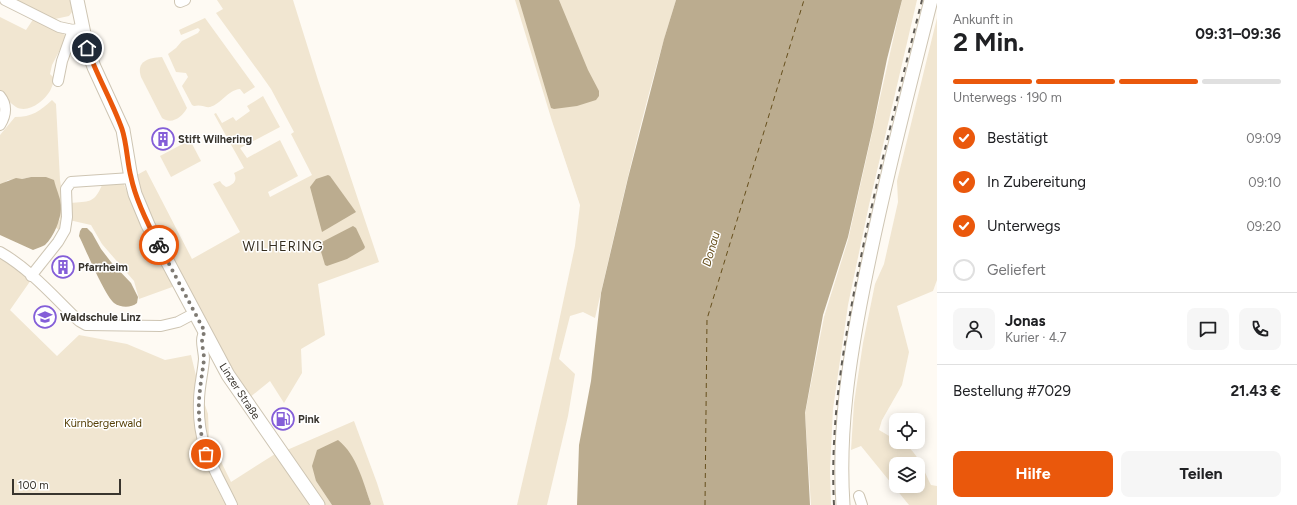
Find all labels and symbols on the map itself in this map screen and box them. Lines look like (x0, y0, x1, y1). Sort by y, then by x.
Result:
pin (70, 31, 104, 65)
building icon: Stift Wilhering (150, 126, 176, 152)
place label: Stift Wilhering (178, 133, 252, 146)
courier (139, 225, 179, 265)
water label: Donau (699, 230, 723, 268)
district label: WILHERING (243, 239, 323, 254)
building icon: Pfarrheim (50, 254, 76, 280)
place label: Pfarrheim (78, 261, 128, 274)
school or university icon: Waldschule Linz (32, 304, 58, 330)
place label: Waldschule Linz (60, 311, 141, 324)
street label: Linzer Straße (217, 361, 263, 422)
fuel station icon: Pink (270, 406, 296, 432)
place label: Pink (298, 413, 320, 426)
park label: Kürnbergerwald (64, 417, 142, 430)
pin (189, 437, 223, 471)
scale bar (12, 477, 121, 496)

